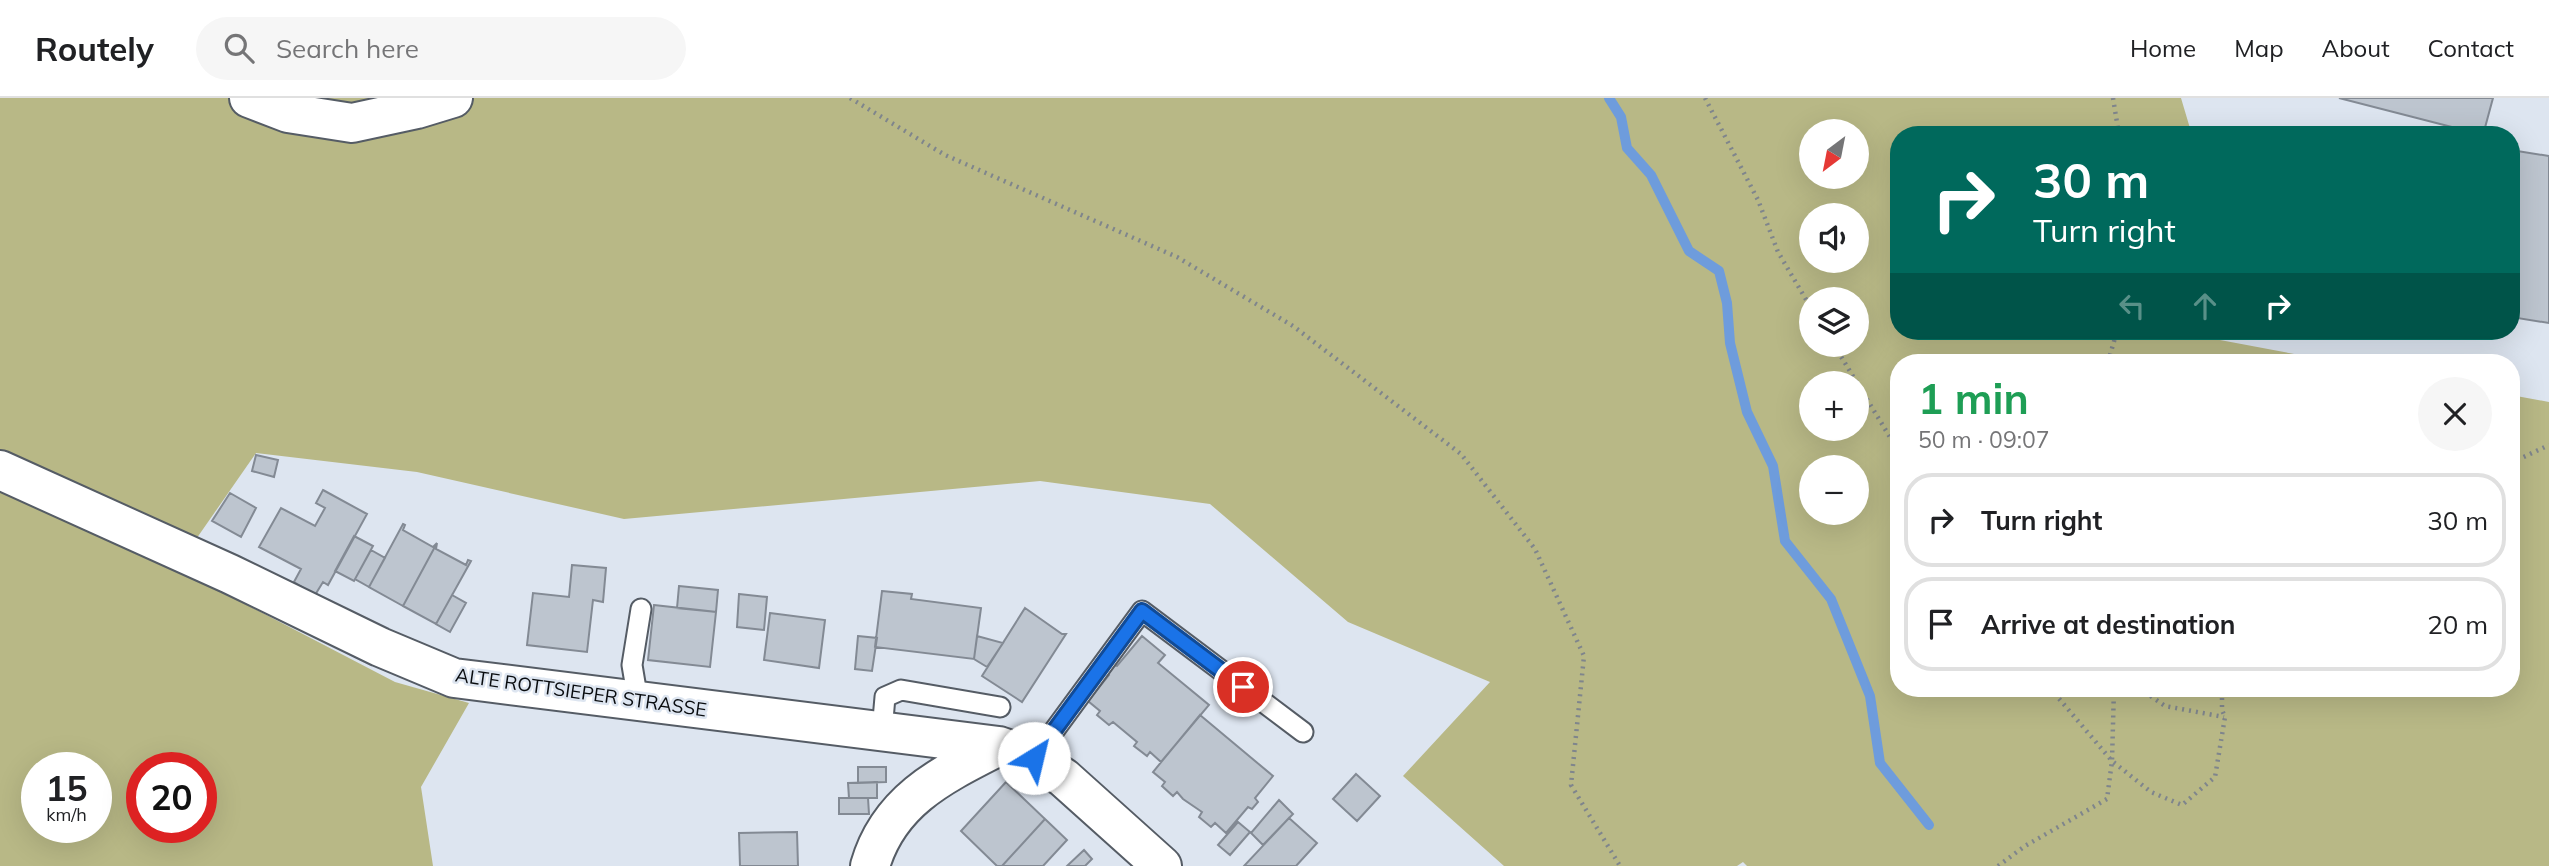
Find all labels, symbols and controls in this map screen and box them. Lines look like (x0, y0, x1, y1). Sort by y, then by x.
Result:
search box (196, 17, 686, 80)
text: Routely (35, 28, 154, 69)
icon: search (220, 29, 258, 67)
text: Search here (276, 32, 419, 65)
text: Home (2130, 33, 2196, 63)
text: Map (2234, 33, 2284, 63)
text: About (2322, 33, 2390, 63)
text: Contact (2428, 33, 2514, 63)
north arrow (1799, 119, 1869, 189)
map controls (1799, 119, 1869, 525)
text: 30 m (2033, 149, 2149, 210)
icon: right (1918, 154, 2009, 245)
button: sound (1799, 203, 1869, 273)
text: Turn right (2033, 210, 2176, 250)
button: layers (1799, 287, 1869, 357)
icon: left (2113, 287, 2151, 325)
icon: ahead (2186, 287, 2224, 325)
icon: right (2259, 287, 2297, 325)
button: + (1799, 371, 1869, 441)
text: 1 min (1918, 372, 2029, 425)
button: close (2418, 377, 2492, 451)
text: 50 m · 09:07 (1918, 425, 2050, 454)
button: − (1799, 455, 1869, 525)
icon: right (1922, 501, 1960, 539)
text: Turn right (1981, 504, 2102, 537)
text: 30 m (2427, 504, 2488, 537)
icon: arrive (1922, 605, 1960, 643)
text: Arrive at destination (1981, 608, 2236, 641)
text: 20 m (2427, 608, 2488, 641)
pin (1213, 657, 1273, 717)
street label: ALTE ROTTSIEPER STRASSE (454, 662, 708, 722)
icon: arrive (1224, 668, 1262, 706)
position arrow (997, 721, 1071, 795)
speed limit sign: 20 (126, 752, 217, 843)
text: 15 (45, 766, 88, 810)
text: km/h (46, 803, 87, 826)

